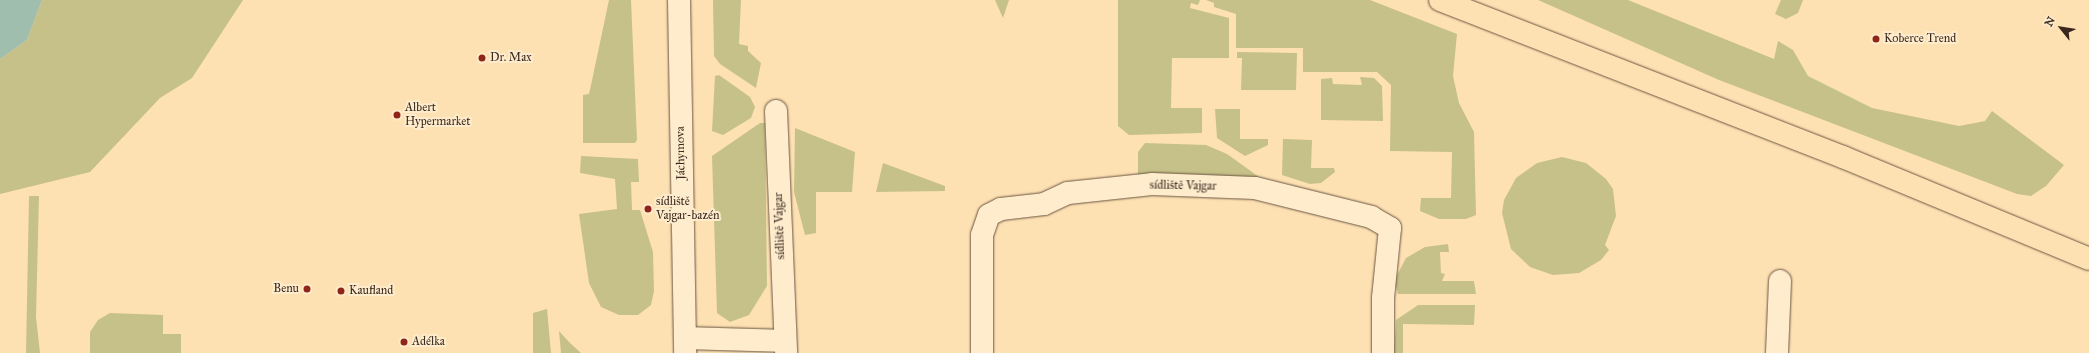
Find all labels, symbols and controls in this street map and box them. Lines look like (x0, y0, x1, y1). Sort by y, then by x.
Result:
north arrow (2041, 8, 2081, 48)
text: N (2042, 14, 2058, 29)
place label: Koberce Trend (1884, 32, 1956, 46)
marker: Koberce Trend (1871, 34, 1881, 44)
place label: Dr. Max (490, 51, 532, 65)
marker: Dr. Max (477, 53, 487, 63)
place label: Albert Hypermarket (405, 101, 471, 129)
marker: Albert Hypermarket (392, 110, 402, 120)
street label: Jáchymova (673, 126, 689, 180)
street label: sídliště Vajgar (1149, 178, 1217, 194)
street label: sídliště Vajgar (772, 192, 788, 260)
place label: sídliště Vajgar-bazén (656, 195, 719, 223)
marker: sídliště Vajgar-bazén (643, 204, 653, 214)
place label: Benu (273, 282, 299, 296)
marker: Benu (302, 284, 312, 294)
place label: Kaufland (349, 284, 393, 298)
marker: Kaufland (336, 286, 346, 296)
place label: Adélka (412, 335, 445, 349)
marker: Adélka (399, 337, 409, 347)

